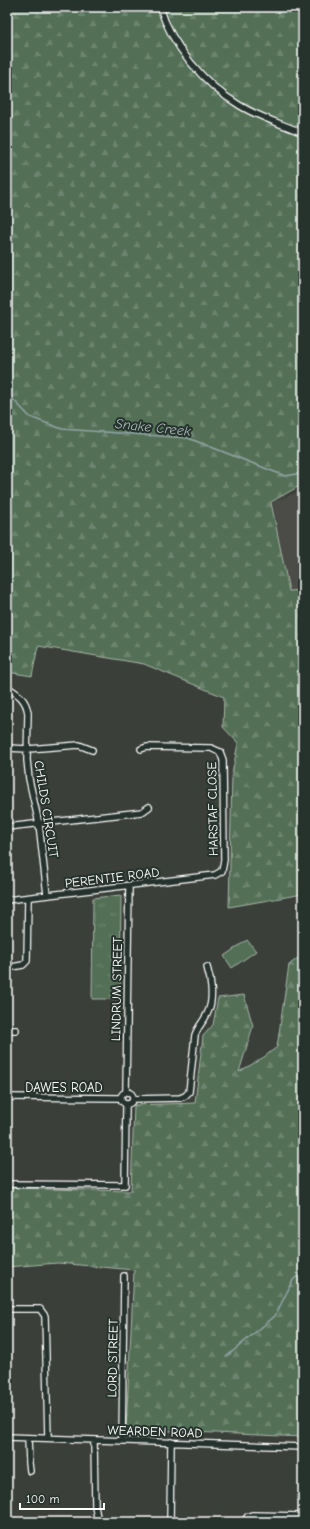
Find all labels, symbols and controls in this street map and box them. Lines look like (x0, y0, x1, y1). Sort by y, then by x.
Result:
water label: Snake Creek (114, 415, 192, 440)
street label: CHILDS CIRCUIT (31, 759, 62, 859)
street label: HARSTAF CLOSE (204, 762, 221, 856)
street label: PERENTIE ROAD (64, 864, 160, 891)
street label: LINDRUM STREET (108, 936, 125, 1041)
street label: DAWES ROAD (25, 1080, 103, 1095)
street label: LORD STREET (104, 1318, 121, 1398)
street label: WEARDEN ROAD (107, 1422, 203, 1441)
scale bar (20, 1485, 104, 1511)
text: 100 m (26, 1492, 59, 1506)

